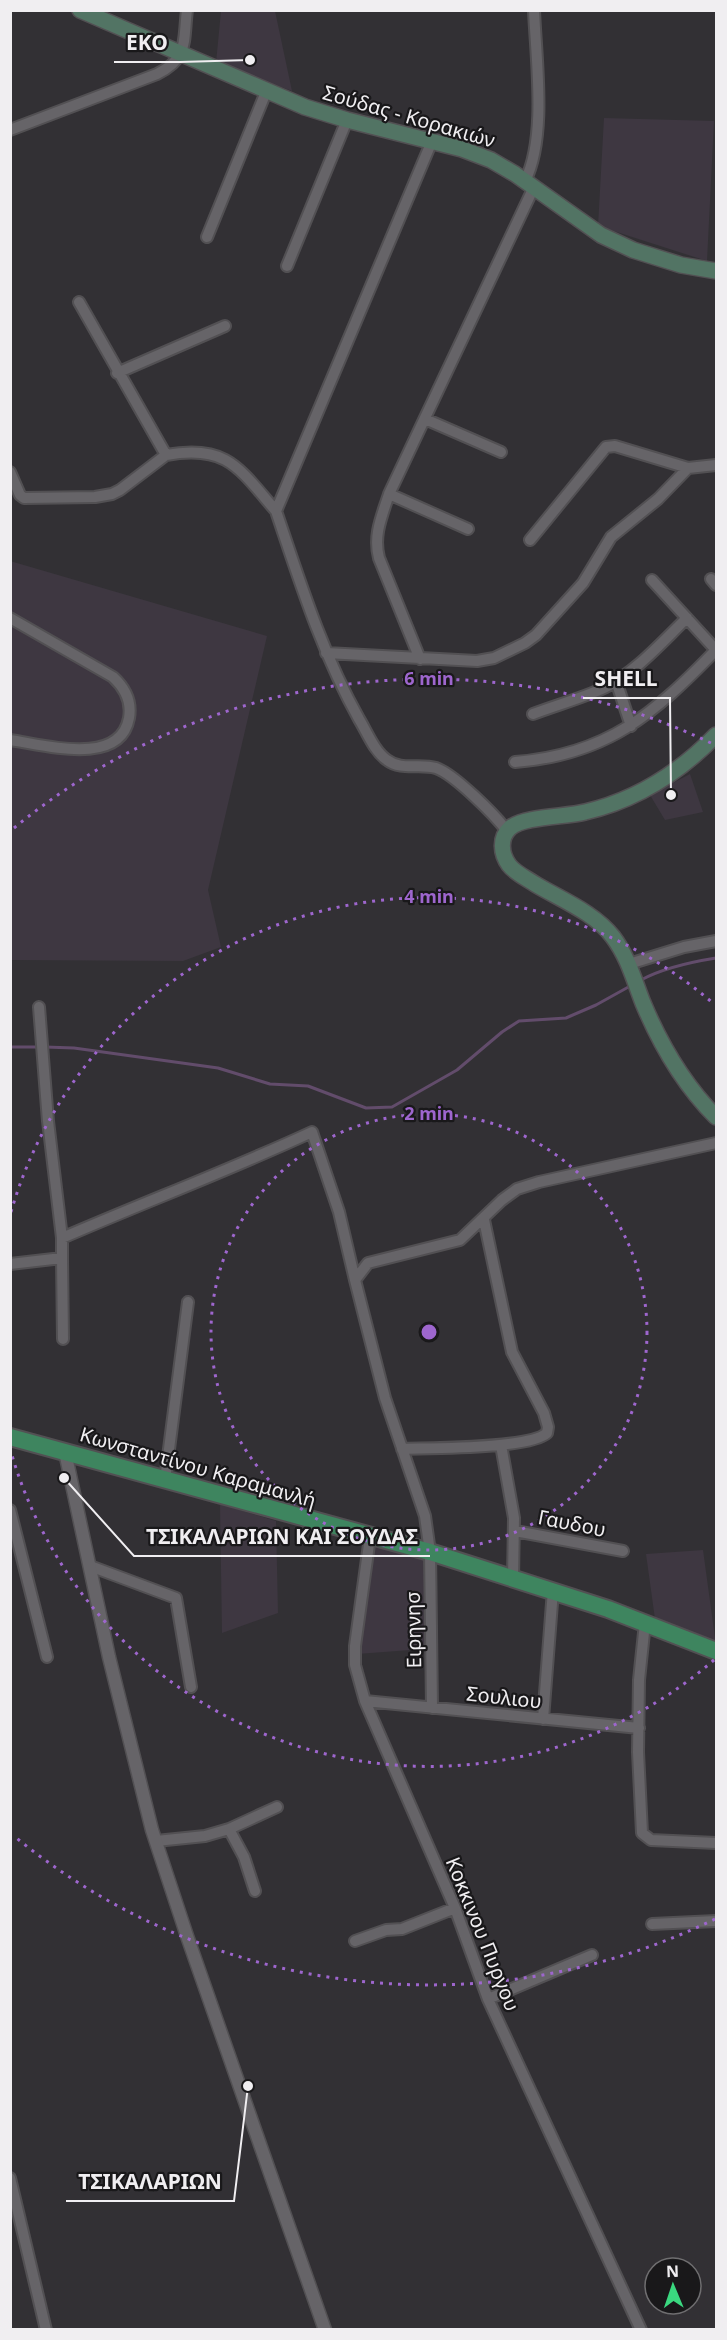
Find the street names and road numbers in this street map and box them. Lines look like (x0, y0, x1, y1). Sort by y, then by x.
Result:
street label: Σούδας - Κορακιών (320, 79, 498, 153)
street label: Κωνσταντίνου Καραμανλή (77, 1420, 319, 1514)
street label: Γαυδου (536, 1503, 608, 1543)
street label: Ειρηνησ (399, 1591, 427, 1669)
street label: Σουλιου (465, 1680, 543, 1714)
street label: Κοκκινου Πυργου (440, 1853, 526, 2015)

